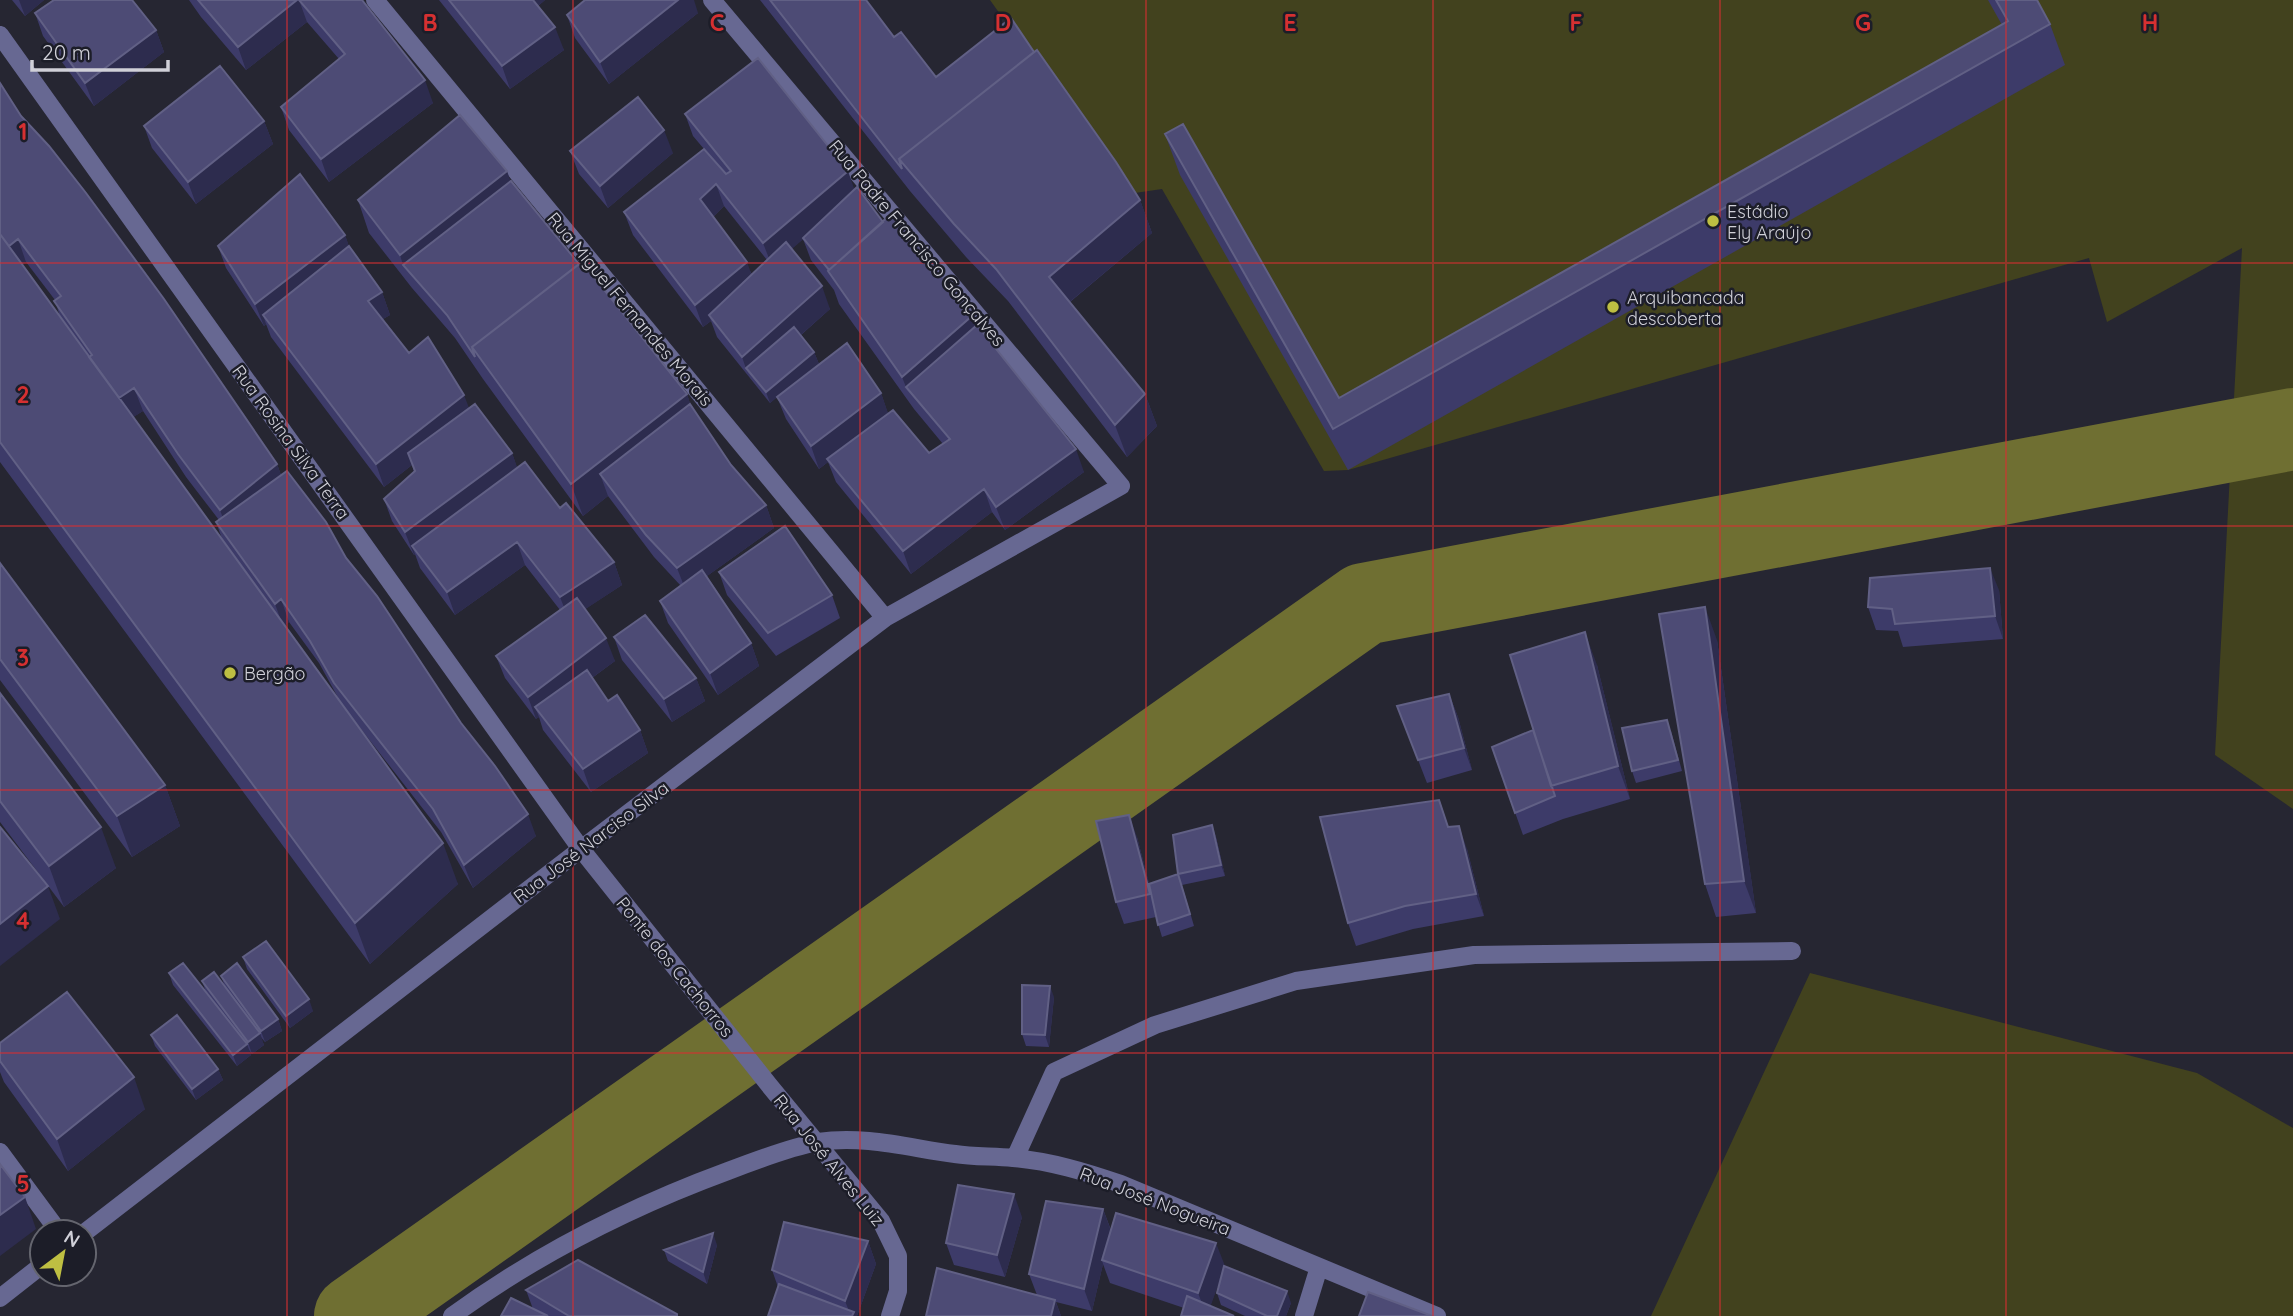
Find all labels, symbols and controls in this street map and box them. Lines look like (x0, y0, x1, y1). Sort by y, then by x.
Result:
text: B (422, 8, 438, 37)
text: C (710, 8, 724, 37)
text: D (995, 8, 1011, 37)
text: E (1283, 8, 1297, 37)
text: F (1570, 8, 1582, 37)
text: G (1855, 8, 1871, 37)
text: H (2142, 8, 2158, 37)
scale bar (32, 28, 168, 72)
text: 20 m (42, 39, 91, 65)
text: 1 (19, 117, 27, 146)
street label: Rua Padre Francisco Gonçalves (824, 135, 1010, 351)
place label: Estádio Ely Araújo (1727, 200, 1811, 244)
street label: Rua Miguel Fernandes Morais (542, 207, 718, 411)
marker: Estádio Ely Araújo (1705, 213, 1721, 229)
place label: Arquibancada descoberta (1627, 286, 1744, 330)
marker: Arquibancada descoberta (1605, 299, 1621, 315)
street label: Rua Rosina Silva Terra (227, 360, 355, 524)
text: 2 (16, 380, 30, 409)
text: 3 (17, 643, 29, 672)
place label: Bergão (244, 662, 305, 685)
marker: Bergão (222, 665, 238, 681)
street label: Rua José Narciso Silva (509, 776, 673, 908)
street label: Ponte dos Cachorros (611, 892, 739, 1042)
text: 4 (16, 906, 30, 935)
street label: Rua José Alves Luiz (769, 1089, 889, 1231)
street label: Rua José Nogueira (1076, 1162, 1234, 1240)
text: 5 (16, 1169, 30, 1198)
north arrow (28, 1218, 98, 1288)
text: N (60, 1225, 84, 1252)

